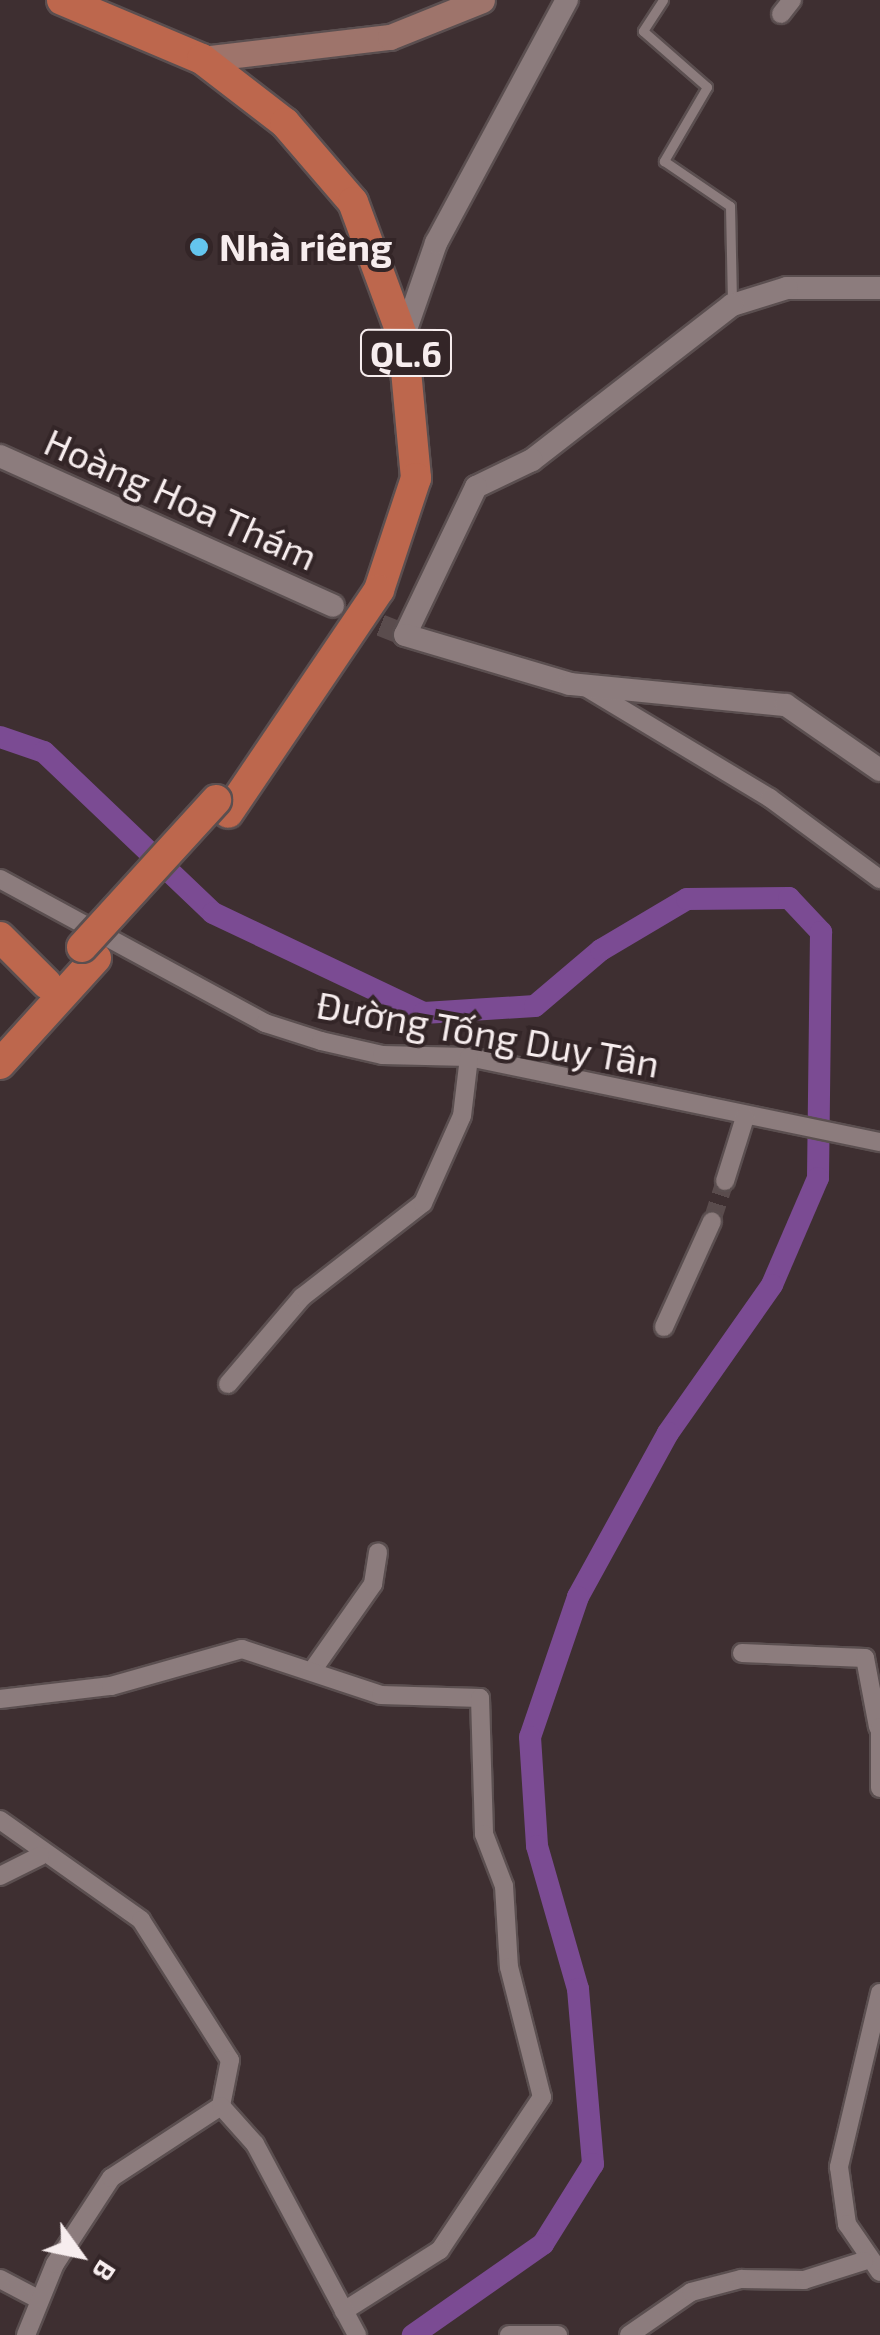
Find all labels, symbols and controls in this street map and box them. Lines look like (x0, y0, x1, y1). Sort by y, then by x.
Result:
place label: Nhà riêng (219, 224, 392, 270)
marker: Nhà riêng (188, 236, 210, 258)
road number: QL.6 (358, 323, 454, 383)
street label: Hoàng Hoa Thám (37, 418, 325, 580)
street label: Đường Tống Duy Tân (312, 981, 664, 1087)
north arrow (30, 2205, 130, 2305)
text: B (86, 2255, 124, 2288)

